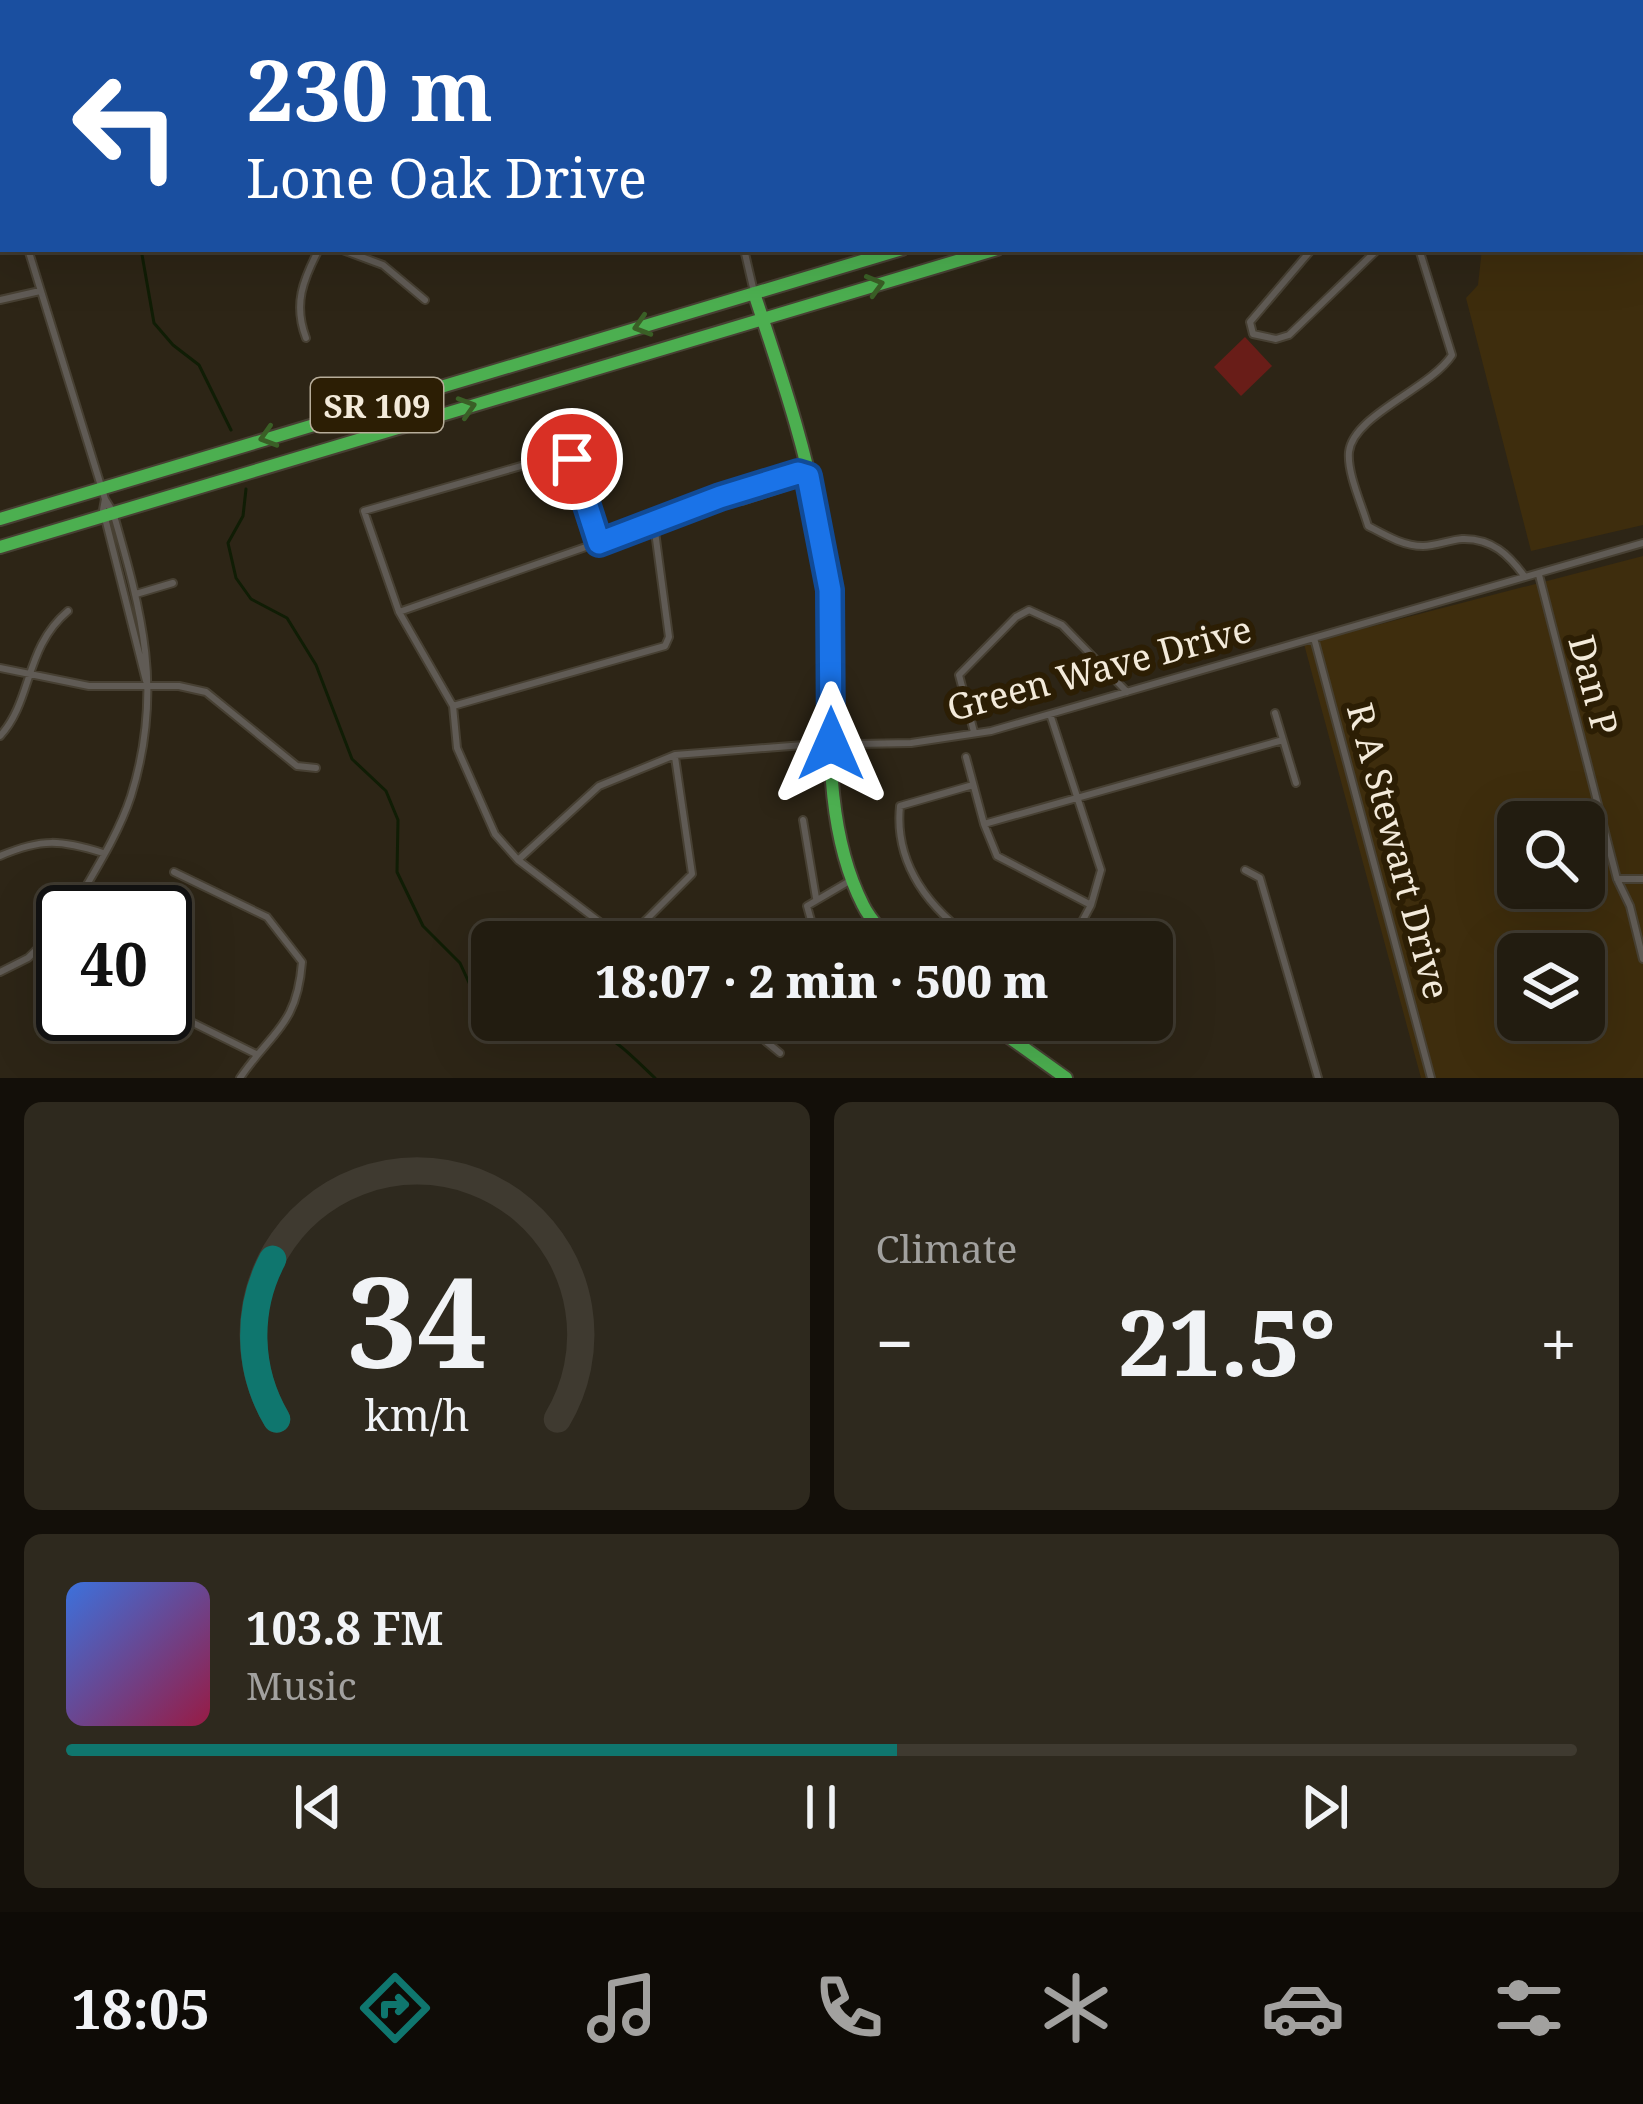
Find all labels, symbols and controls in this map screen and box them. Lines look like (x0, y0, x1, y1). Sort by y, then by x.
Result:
text: 230 m (246, 31, 493, 146)
icon: left (48, 48, 204, 204)
text: Lone Oak Drive (246, 140, 647, 214)
one-way arrow (864, 274, 885, 299)
one-way arrow (632, 312, 653, 337)
road number: SR 109 (311, 378, 443, 432)
one-way arrow (456, 396, 477, 421)
pin (521, 408, 623, 510)
one-way arrow (258, 423, 279, 448)
icon: arrive (539, 426, 605, 492)
street label: Green Wave Drive (941, 604, 1257, 732)
street label: Dan P (1557, 630, 1631, 740)
position arrow (768, 681, 894, 807)
street label: R A Stewart Drive (1336, 698, 1462, 1004)
map controls (1497, 801, 1605, 1041)
button: search (1497, 801, 1605, 909)
speed limit sign: 40 (36, 885, 192, 1041)
button: layers (1497, 933, 1605, 1041)
text: 18:07 · 2 min · 500 m (595, 950, 1049, 1011)
text: Climate (876, 1221, 1017, 1274)
text: 34 (346, 1235, 487, 1405)
text: 21.5° (1118, 1280, 1335, 1402)
text: − (876, 1297, 914, 1387)
text: + (1540, 1297, 1577, 1387)
text: km/h (364, 1385, 469, 1444)
text: 103.8 FM (246, 1597, 443, 1658)
text: Music (246, 1658, 357, 1711)
icon: previous (285, 1774, 351, 1840)
icon: pause (788, 1774, 854, 1840)
icon: next (1292, 1774, 1358, 1840)
icon: directions (353, 1966, 437, 2050)
icon: music (580, 1966, 664, 2050)
icon: phone (807, 1966, 891, 2050)
icon: climate (1034, 1966, 1118, 2050)
icon: car (1261, 1966, 1345, 2050)
icon: filters (1487, 1966, 1571, 2050)
text: 18:05 (71, 1971, 210, 2045)

